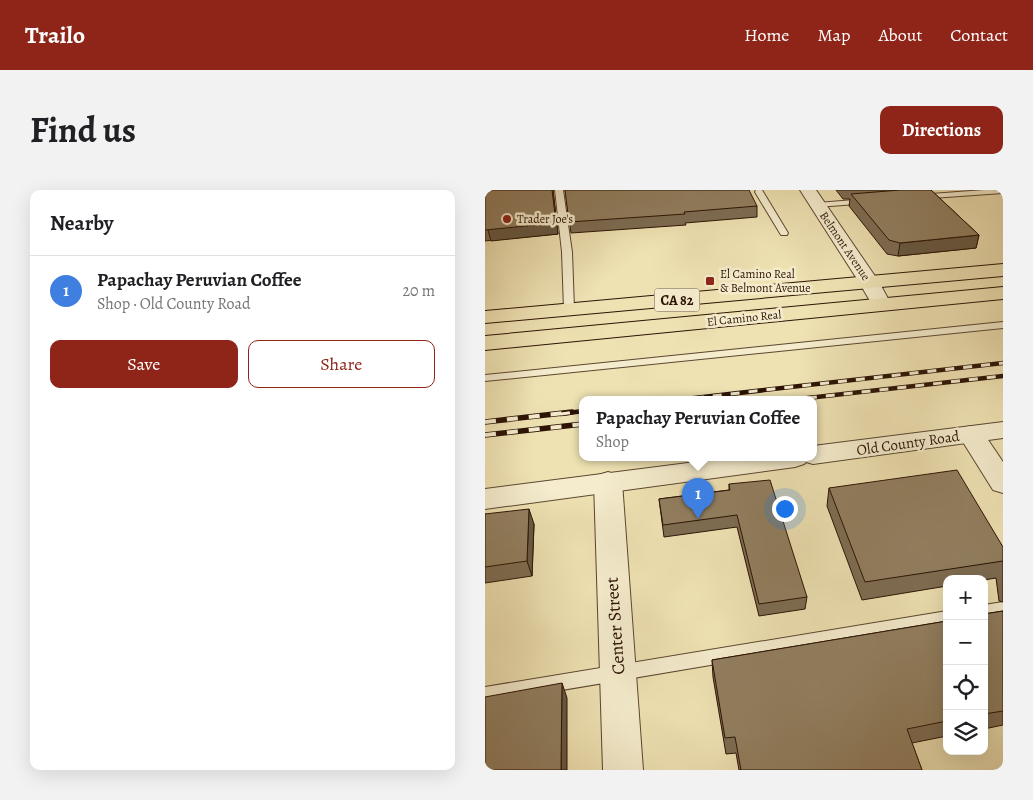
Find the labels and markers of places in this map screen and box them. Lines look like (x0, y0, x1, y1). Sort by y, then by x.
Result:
place label: Trader Joe's (517, 211, 573, 227)
marker: Trader Joe's (501, 213, 513, 225)
place label: El Camino Real & Belmont Avenue (720, 266, 811, 296)
marker: El Camino Real & Belmont Avenue (704, 275, 716, 287)
pin: 1 (682, 478, 714, 519)

